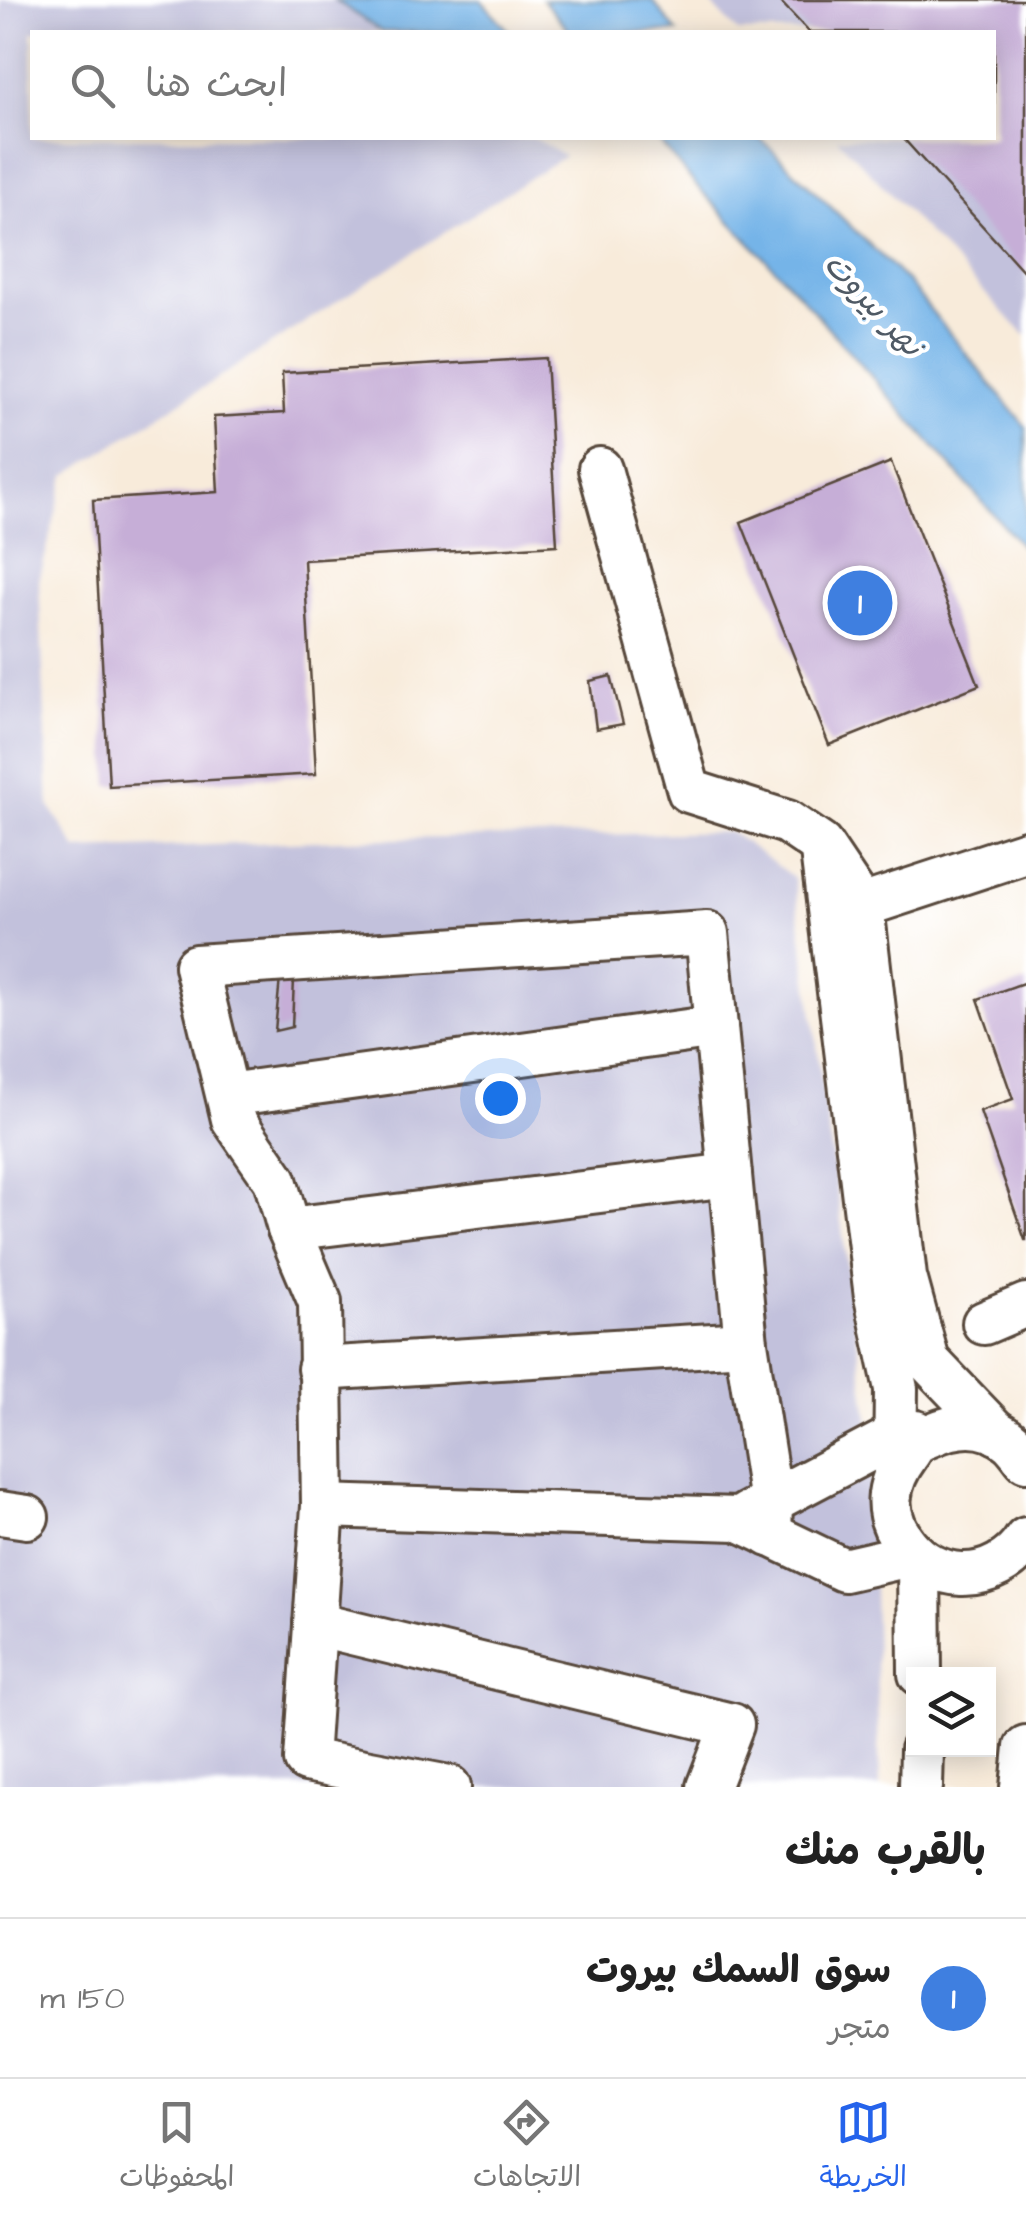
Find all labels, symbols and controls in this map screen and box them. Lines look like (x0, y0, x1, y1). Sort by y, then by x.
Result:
search box (30, 30, 996, 140)
icon: search (65, 58, 120, 113)
text: ابحث هنا (145, 59, 287, 111)
water label: نهر بيروت (813, 243, 935, 370)
pin: 1 (828, 566, 892, 640)
your location (475, 1073, 526, 1124)
map controls (906, 1667, 996, 1757)
button: layers (906, 1667, 996, 1757)
text: بالقرب منك (785, 1823, 986, 1881)
text: سوق السمك بيروت (586, 1945, 891, 1997)
text: 150 m (40, 1976, 125, 2021)
text: 1 (951, 1976, 956, 2021)
text: متجر (828, 2006, 891, 2051)
tab: المحفوظات (119, 2095, 235, 2201)
tab: الاتجاهات (473, 2095, 581, 2201)
tab: الخريطة (819, 2095, 907, 2201)

